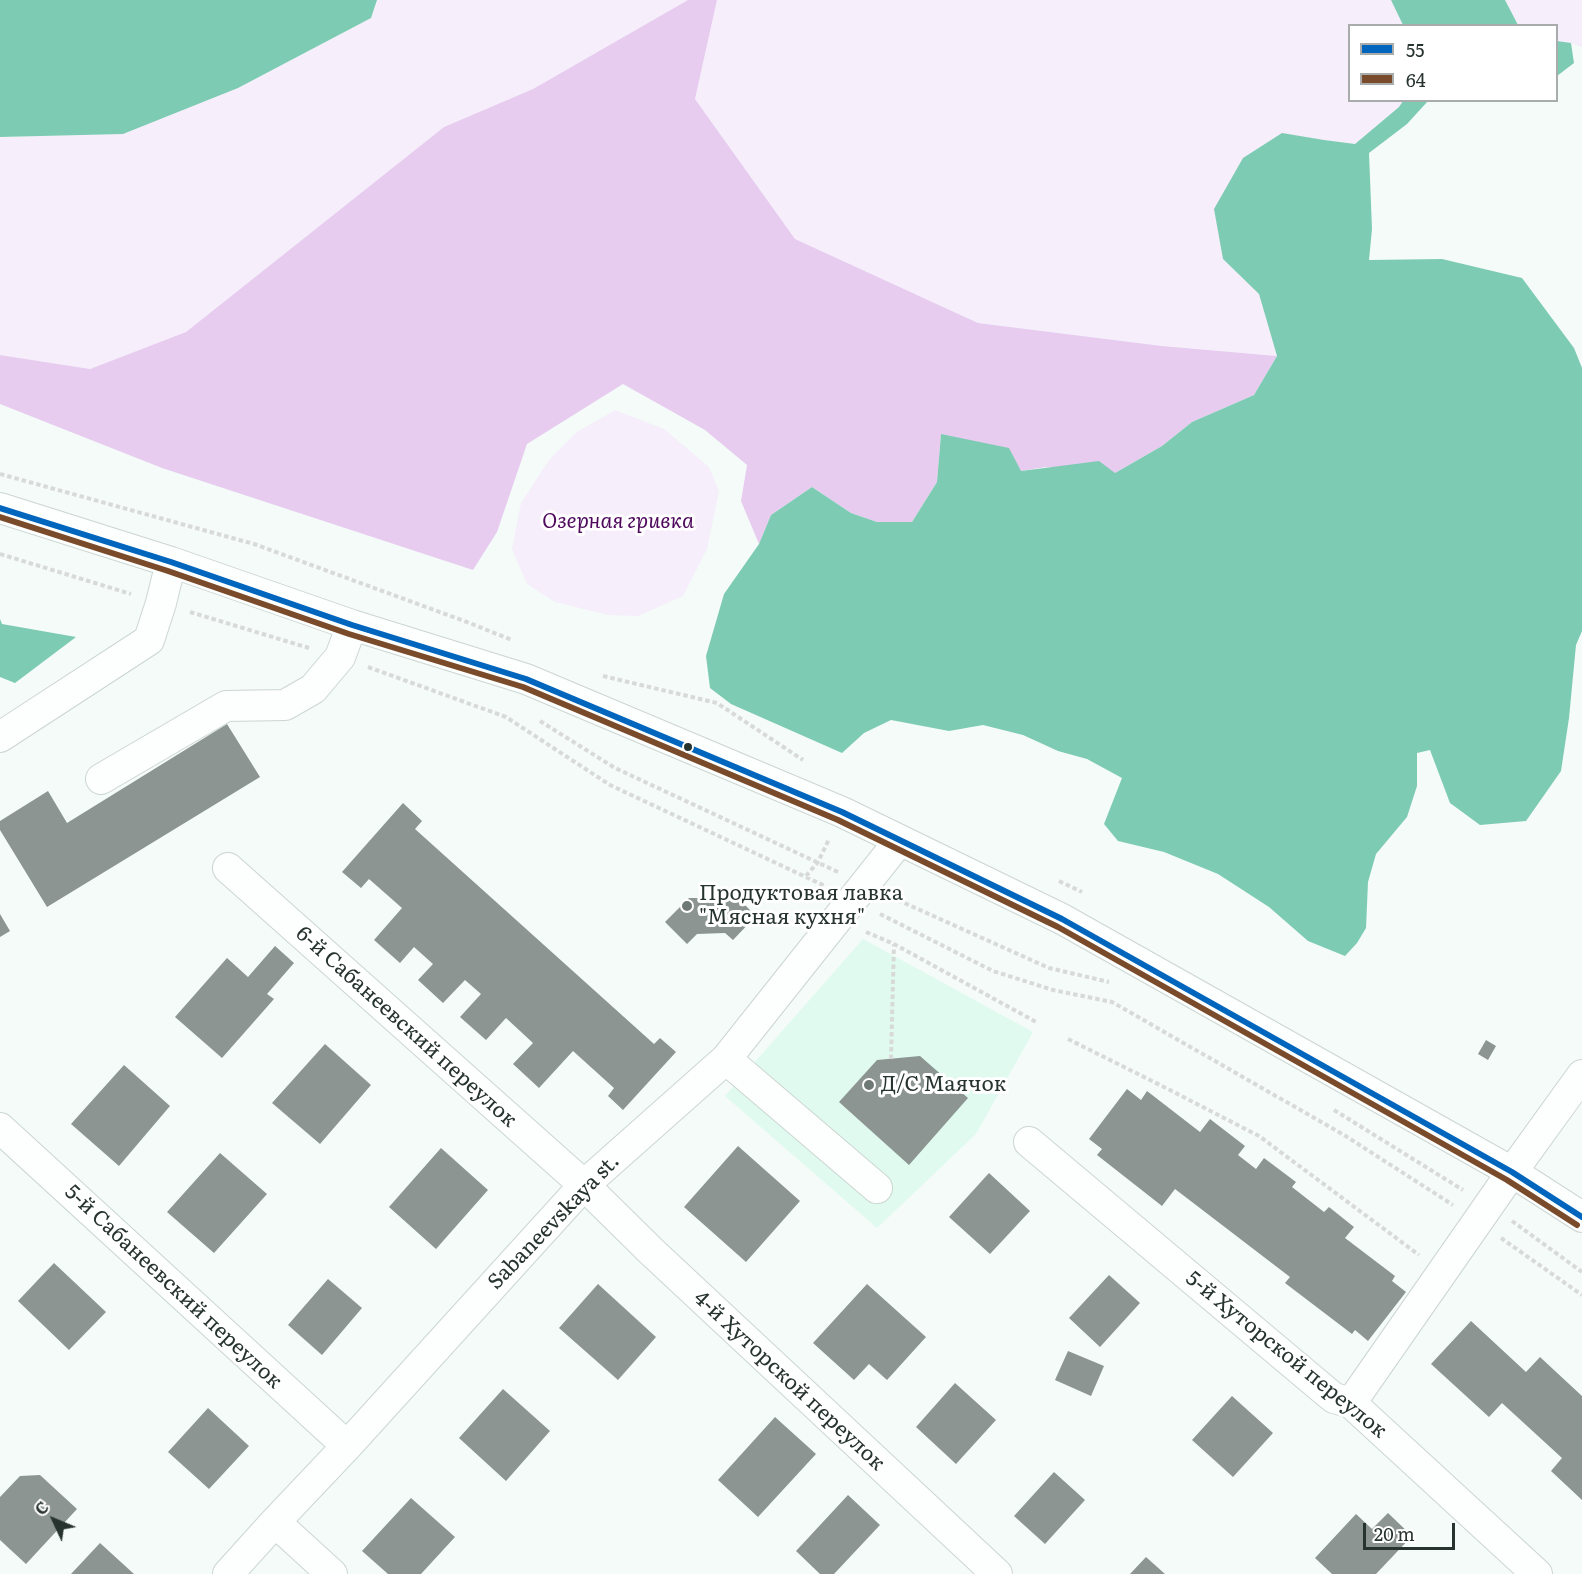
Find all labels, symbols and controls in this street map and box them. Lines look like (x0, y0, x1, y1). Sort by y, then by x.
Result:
legend (1348, 24, 1558, 102)
text: 55 (1406, 36, 1424, 63)
text: 64 (1406, 66, 1426, 93)
park label: Озерная гривка (542, 509, 694, 535)
unlabelled marker (682, 741, 694, 753)
place label: Продуктовая лавка "Мясная кухня" (699, 881, 903, 931)
marker: Продуктовая лавка "Мясная кухня" (680, 899, 694, 913)
street label: 6-й Сабанеевский переулок (290, 921, 522, 1133)
place label: Д/С Маячок (881, 1072, 1006, 1098)
marker: Д/С Маячок (862, 1078, 876, 1092)
street label: Sabaneevskaya st. (483, 1149, 625, 1295)
street label: 5-й Сабанеевский переулок (59, 1180, 287, 1394)
street label: 5-й Хуторской переулок (1181, 1266, 1391, 1444)
street label: 4-й Хуторской переулок (688, 1286, 890, 1476)
north arrow (24, 1490, 84, 1550)
text: С (28, 1495, 54, 1520)
scale bar (1366, 1511, 1458, 1549)
text: 20 m (1374, 1520, 1415, 1547)

